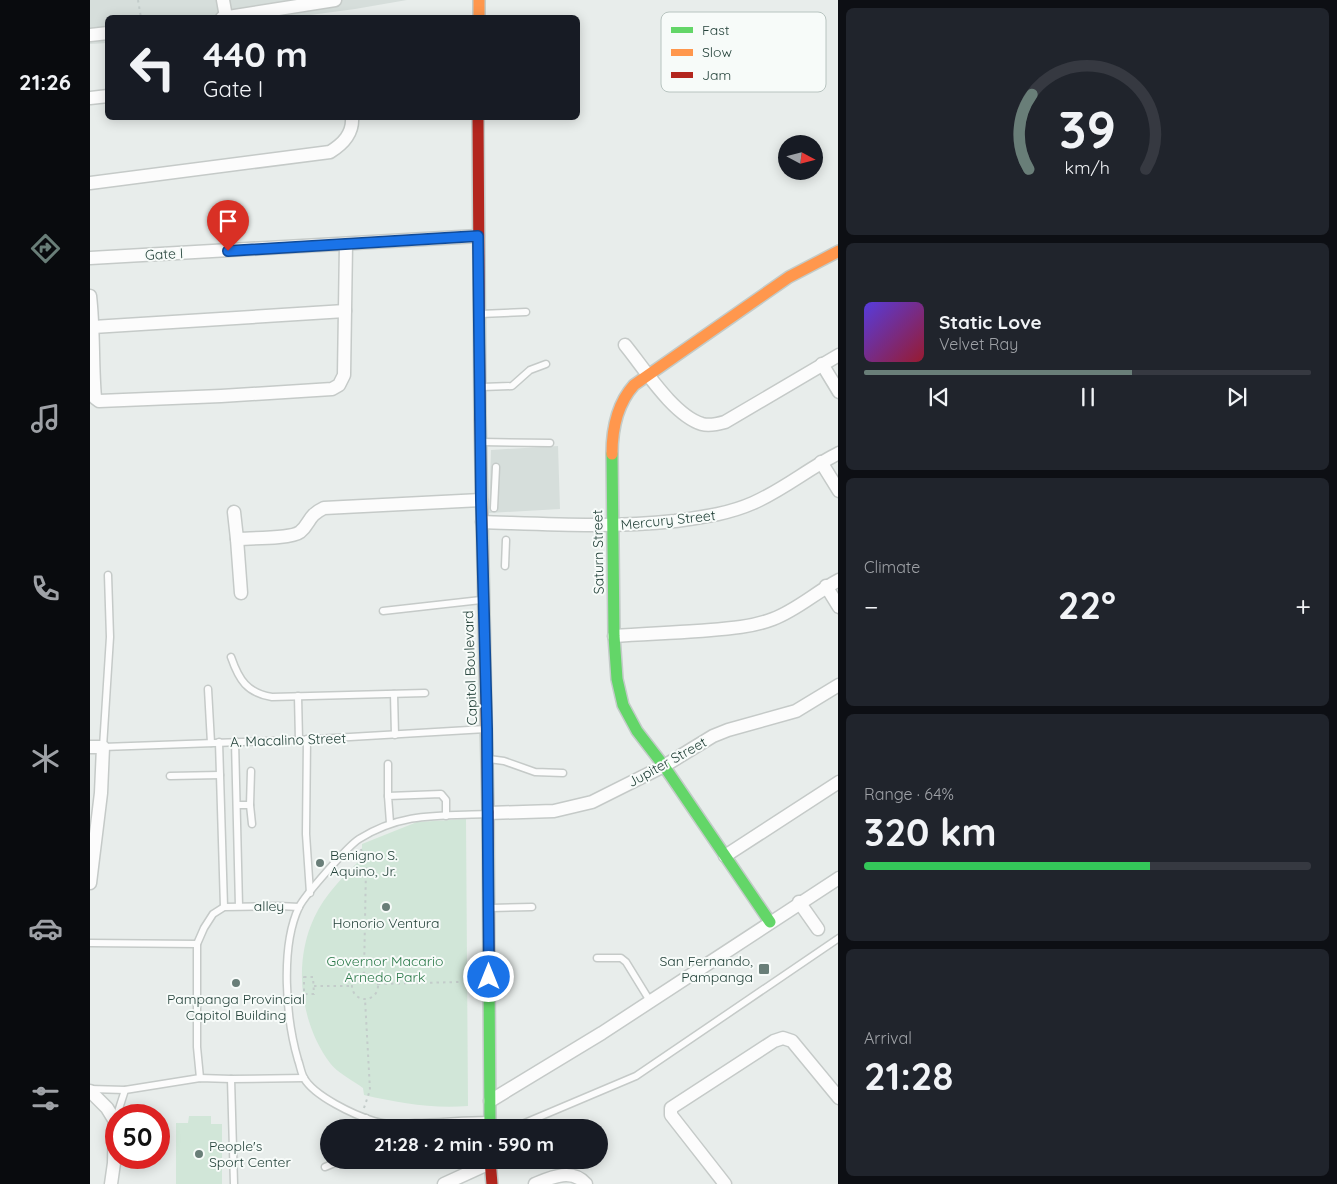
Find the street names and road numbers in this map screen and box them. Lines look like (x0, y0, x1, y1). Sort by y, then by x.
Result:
street label: Gate I (144, 244, 184, 264)
street label: Mercury Street (620, 506, 717, 534)
street label: Saturn Street (588, 509, 608, 594)
street label: Capitol Boulevard (459, 610, 481, 726)
street label: A. Macalino Street (230, 729, 347, 751)
street label: Jupiter Street (624, 733, 710, 791)
street label: alley (254, 897, 284, 915)

